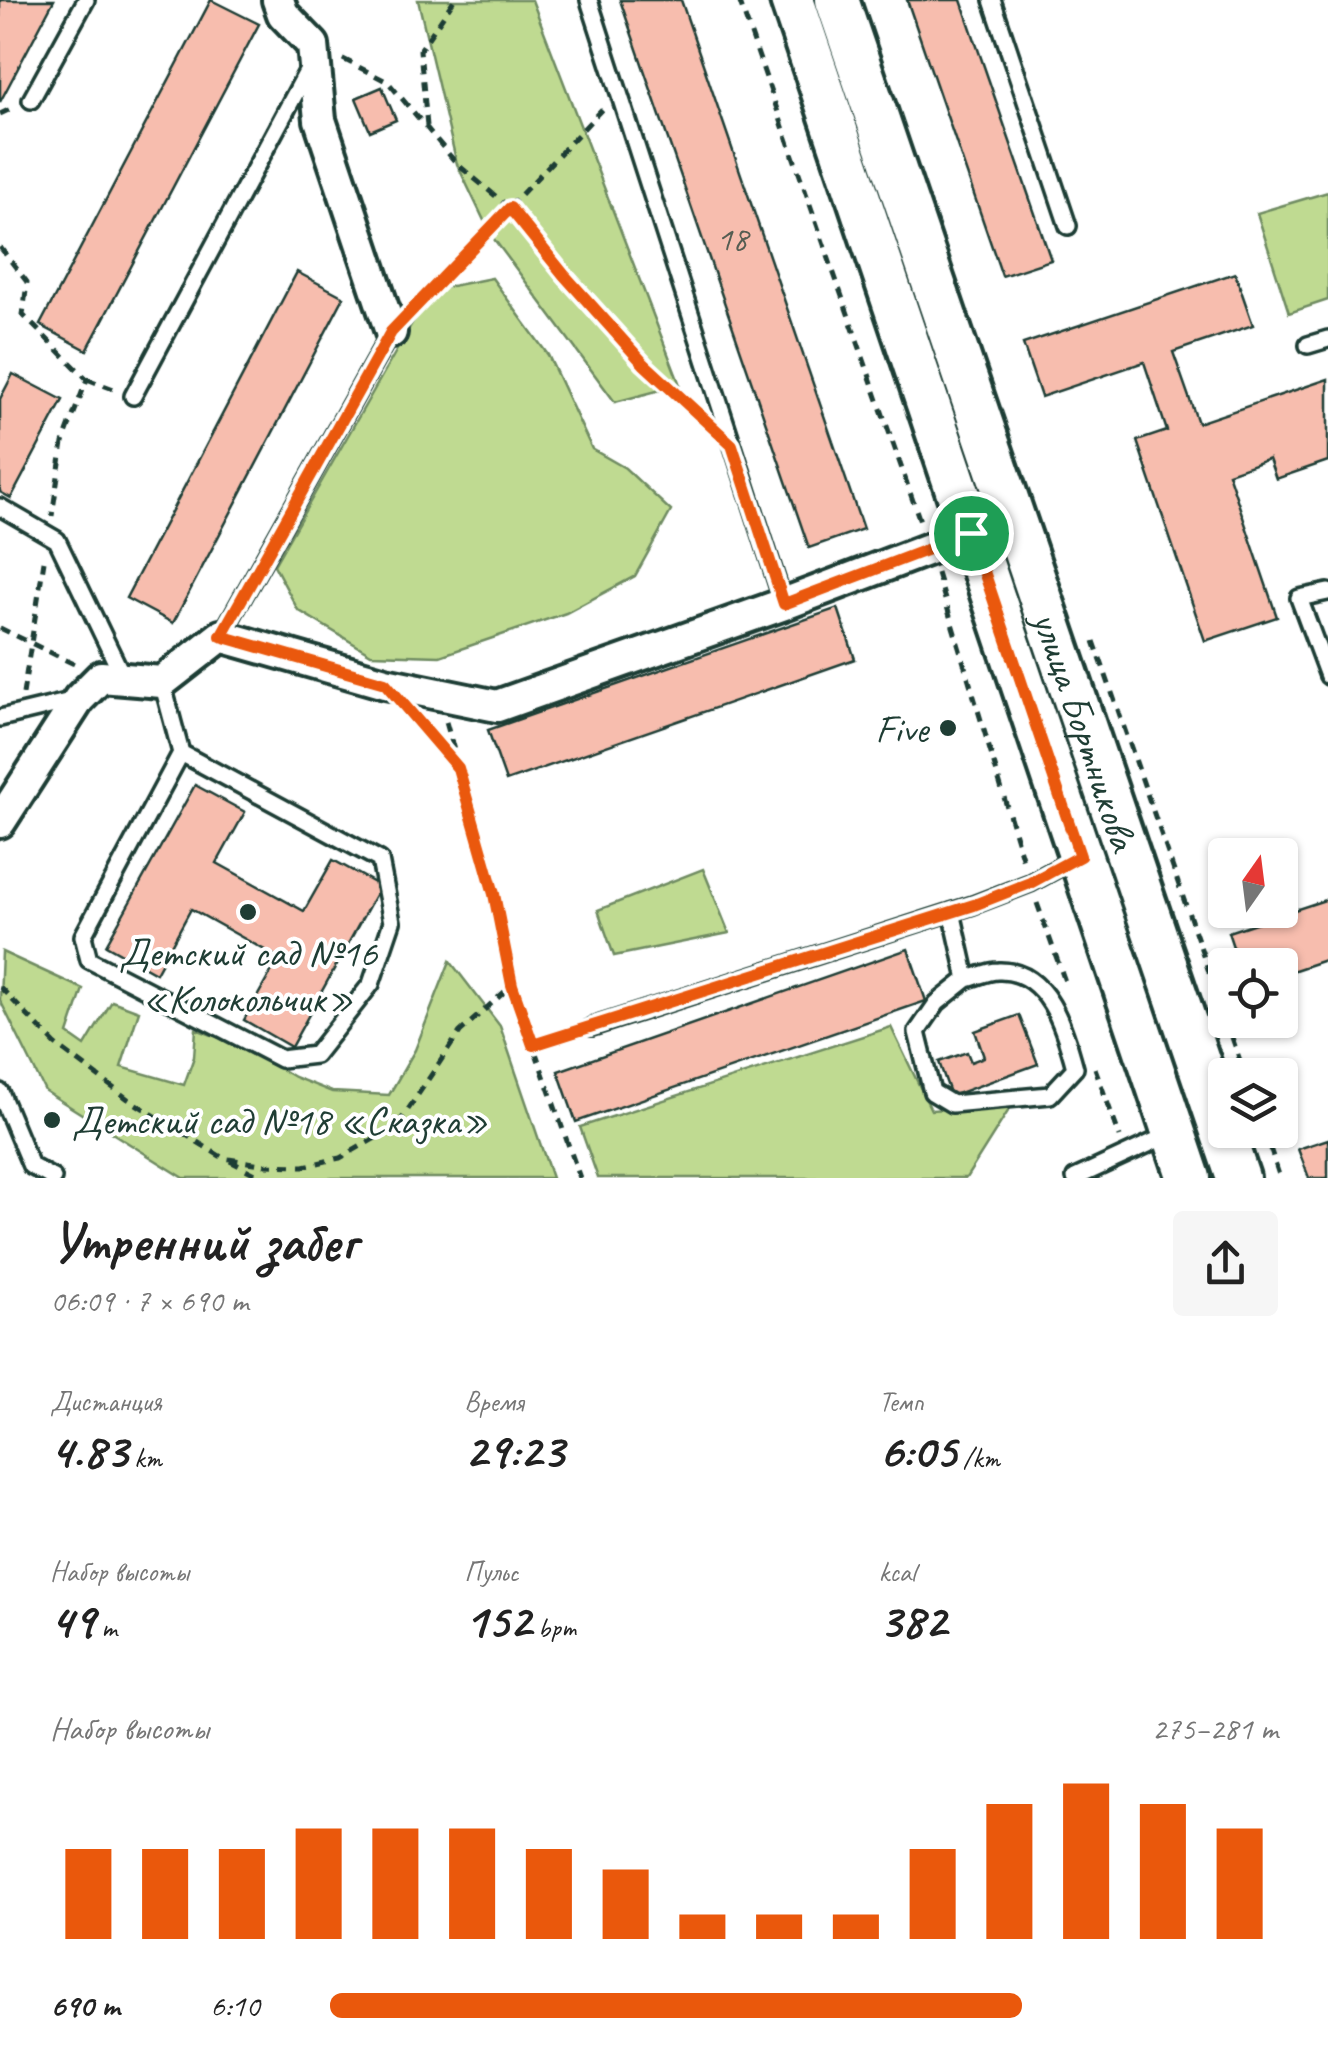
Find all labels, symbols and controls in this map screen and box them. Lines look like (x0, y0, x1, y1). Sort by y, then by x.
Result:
house number: 18 (716, 216, 751, 261)
pin (929, 491, 1014, 576)
icon: arrive (944, 506, 999, 561)
street label: улица Бортникова (1020, 603, 1149, 859)
place label: Five (875, 704, 931, 754)
marker: Five (937, 717, 959, 739)
north arrow (1208, 838, 1298, 928)
map controls (1208, 838, 1298, 1148)
marker: Детский сад №16 «Колокольчик» (237, 901, 259, 923)
place label: Детский сад №16 «Колокольчик» (119, 928, 378, 1024)
button: locate (1208, 948, 1298, 1038)
button: layers (1208, 1058, 1298, 1148)
place label: Детский сад №18 «Сказка» (72, 1096, 488, 1146)
marker: Детский сад №18 «Сказка» (41, 1109, 63, 1131)
text: Утренний забег (50, 1207, 357, 1277)
button: share (1173, 1211, 1278, 1316)
text: 06:09 · 7 × 690 m (50, 1280, 248, 1321)
text: Дистанция (50, 1384, 162, 1419)
text: Время (464, 1384, 523, 1419)
text: Темп (879, 1384, 924, 1419)
text: 4.83 (50, 1419, 127, 1482)
text: 29:23 (464, 1419, 564, 1482)
text: 6:05 (879, 1419, 956, 1482)
text: km (127, 1440, 162, 1475)
text: /km (956, 1440, 1000, 1475)
text: Набор высоты (50, 1554, 189, 1589)
text: Пульс (464, 1554, 518, 1589)
text: kcal (879, 1554, 916, 1589)
text: 49 (50, 1589, 94, 1652)
text: 152 (464, 1589, 531, 1652)
text: 382 (879, 1589, 946, 1652)
text: m (94, 1610, 117, 1645)
text: bpm (531, 1610, 576, 1645)
text: Набор высоты (50, 1708, 209, 1749)
text: 275–281 m (1152, 1708, 1278, 1749)
text: 690 m (50, 1985, 119, 2026)
text: 6:10 (210, 1985, 260, 2026)

